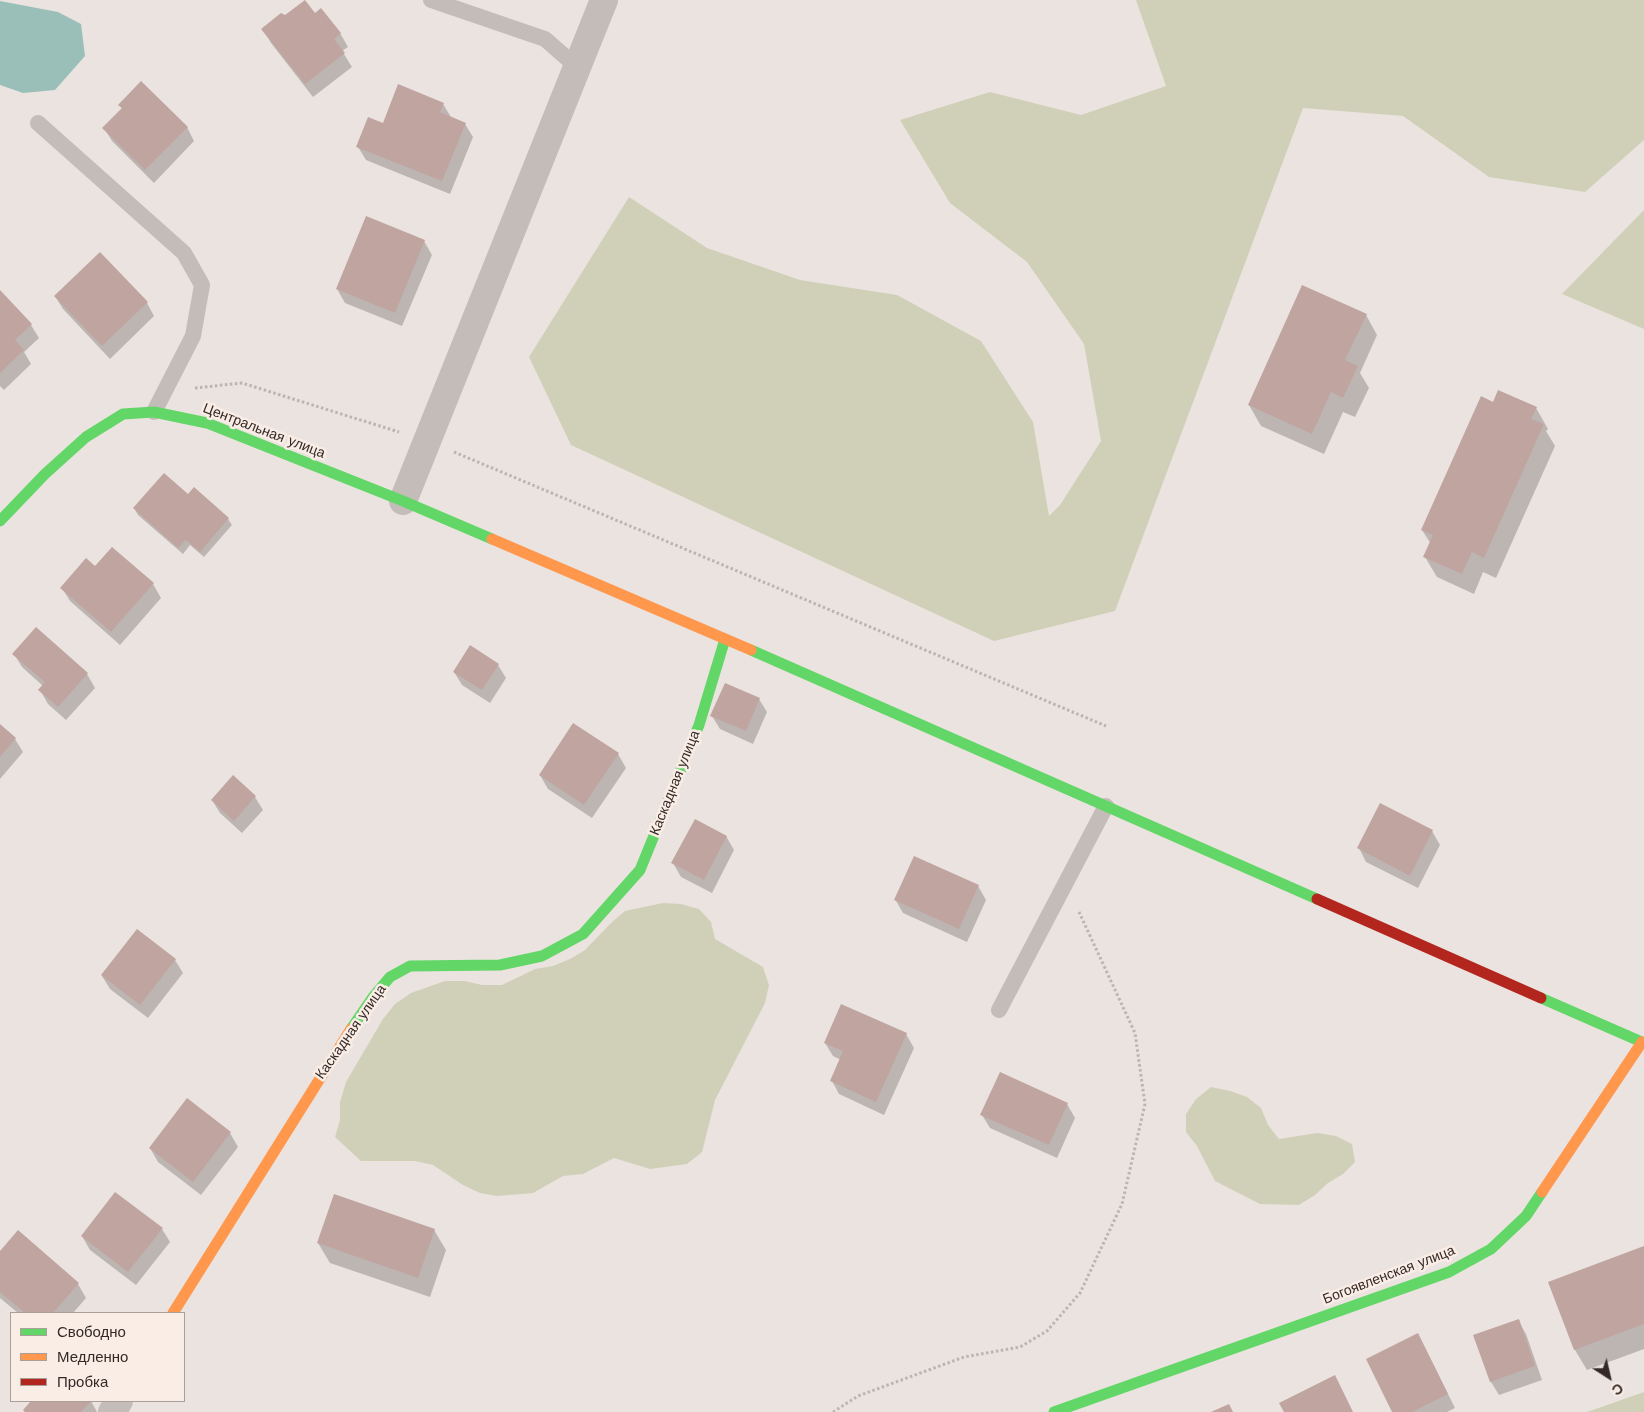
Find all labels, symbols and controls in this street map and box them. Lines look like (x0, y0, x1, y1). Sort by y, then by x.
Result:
street label: Центральная улица (200, 400, 328, 462)
street label: Каскадная улица (646, 728, 704, 838)
street label: Каскадная улица (312, 981, 390, 1083)
street label: Богоявленская улица (1321, 1242, 1457, 1308)
legend (10, 1312, 185, 1402)
text: Свободно (57, 1323, 126, 1341)
text: Медленно (57, 1348, 128, 1366)
north arrow (1584, 1352, 1634, 1402)
text: Пробка (57, 1373, 108, 1391)
text: С (1609, 1380, 1626, 1399)

